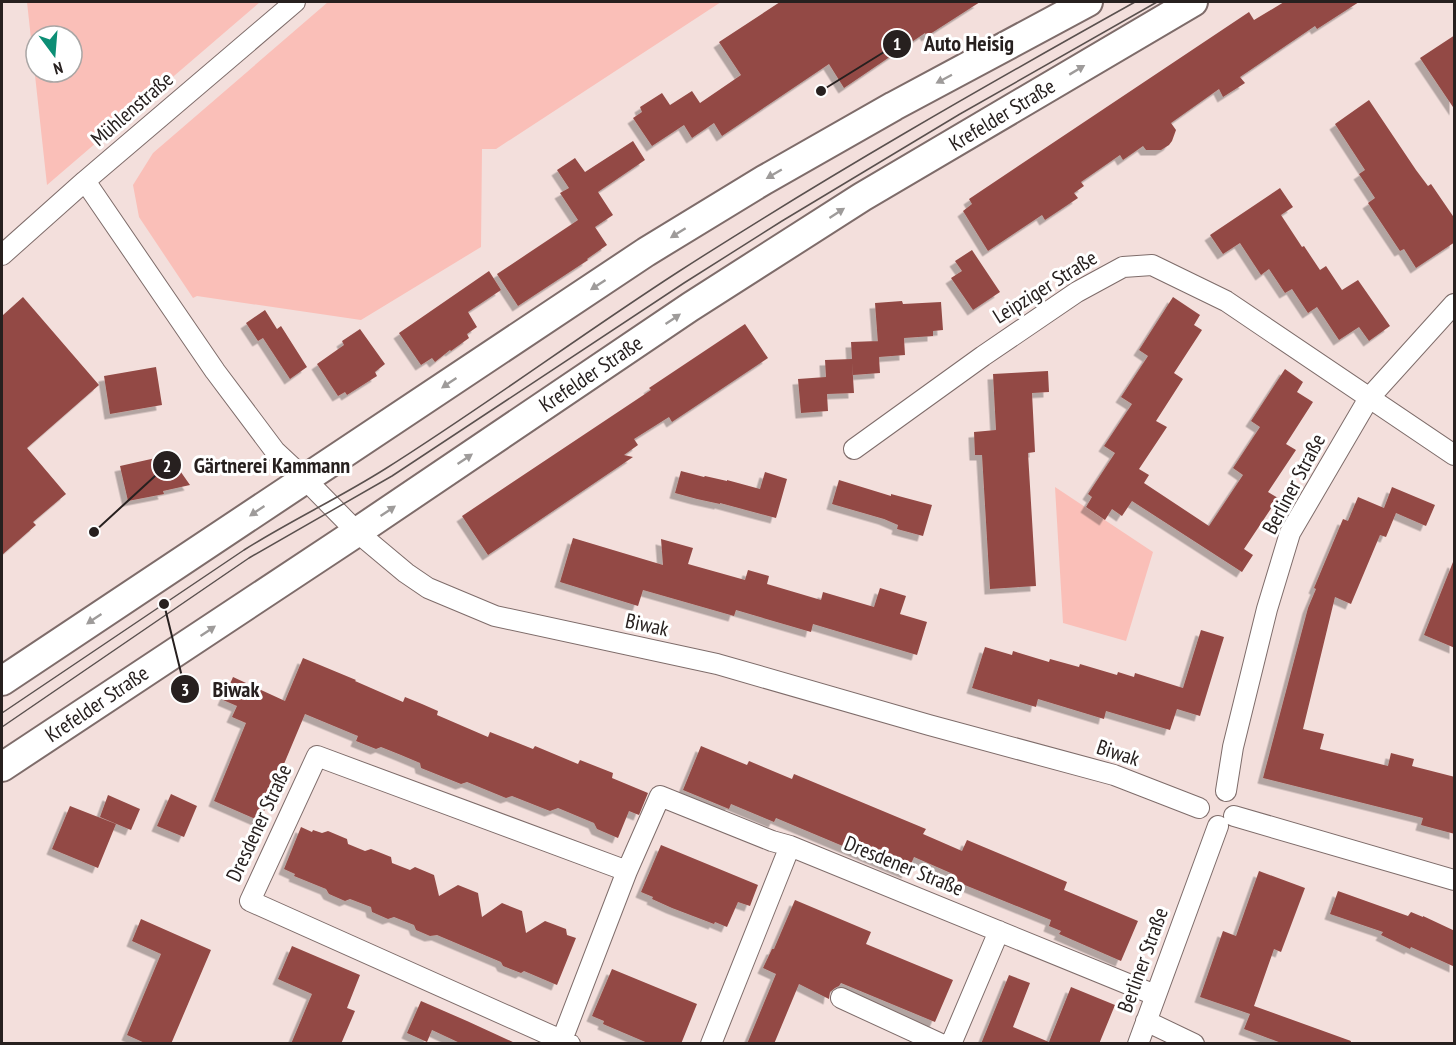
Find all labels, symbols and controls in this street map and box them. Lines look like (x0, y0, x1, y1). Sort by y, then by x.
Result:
north arrow (24, 24, 84, 84)
callout: Auto Heisig (882, 24, 1026, 64)
text: Auto Heisig (923, 29, 1014, 57)
text: 1 (893, 32, 901, 55)
text: N (51, 58, 65, 79)
street label: Mühlenstraße (85, 65, 178, 152)
one-way arrow (1069, 65, 1085, 76)
street label: Krefelder Straße (944, 72, 1060, 157)
one-way arrow (936, 74, 953, 84)
one-way arrow (765, 169, 782, 179)
one-way arrow (829, 208, 845, 219)
one-way arrow (670, 227, 686, 238)
street label: Leipziger Straße (988, 244, 1102, 329)
one-way arrow (589, 279, 606, 290)
one-way arrow (665, 313, 681, 324)
street label: Krefelder Straße (534, 329, 648, 418)
one-way arrow (442, 377, 458, 389)
street label: Berliner Straße (1256, 429, 1331, 539)
callout: Gärtnerei Kammann (152, 445, 362, 485)
text: Gärtnerei Kammann (194, 451, 350, 479)
one-way arrow (456, 453, 472, 465)
text: 2 (163, 454, 171, 477)
one-way arrow (249, 505, 265, 517)
one-way arrow (379, 505, 395, 517)
street label: Biwak (623, 607, 671, 642)
one-way arrow (87, 613, 103, 625)
one-way arrow (200, 625, 216, 636)
street label: Krefelder Straße (40, 659, 154, 748)
callout: Biwak (170, 669, 271, 709)
text: Biwak (213, 675, 260, 703)
text: 3 (181, 678, 189, 701)
street label: Biwak (1093, 733, 1143, 772)
street label: Dresdener Straße (220, 760, 297, 886)
street label: Dresdener Straße (841, 829, 968, 902)
street label: Berliner Straße (1111, 904, 1174, 1016)

